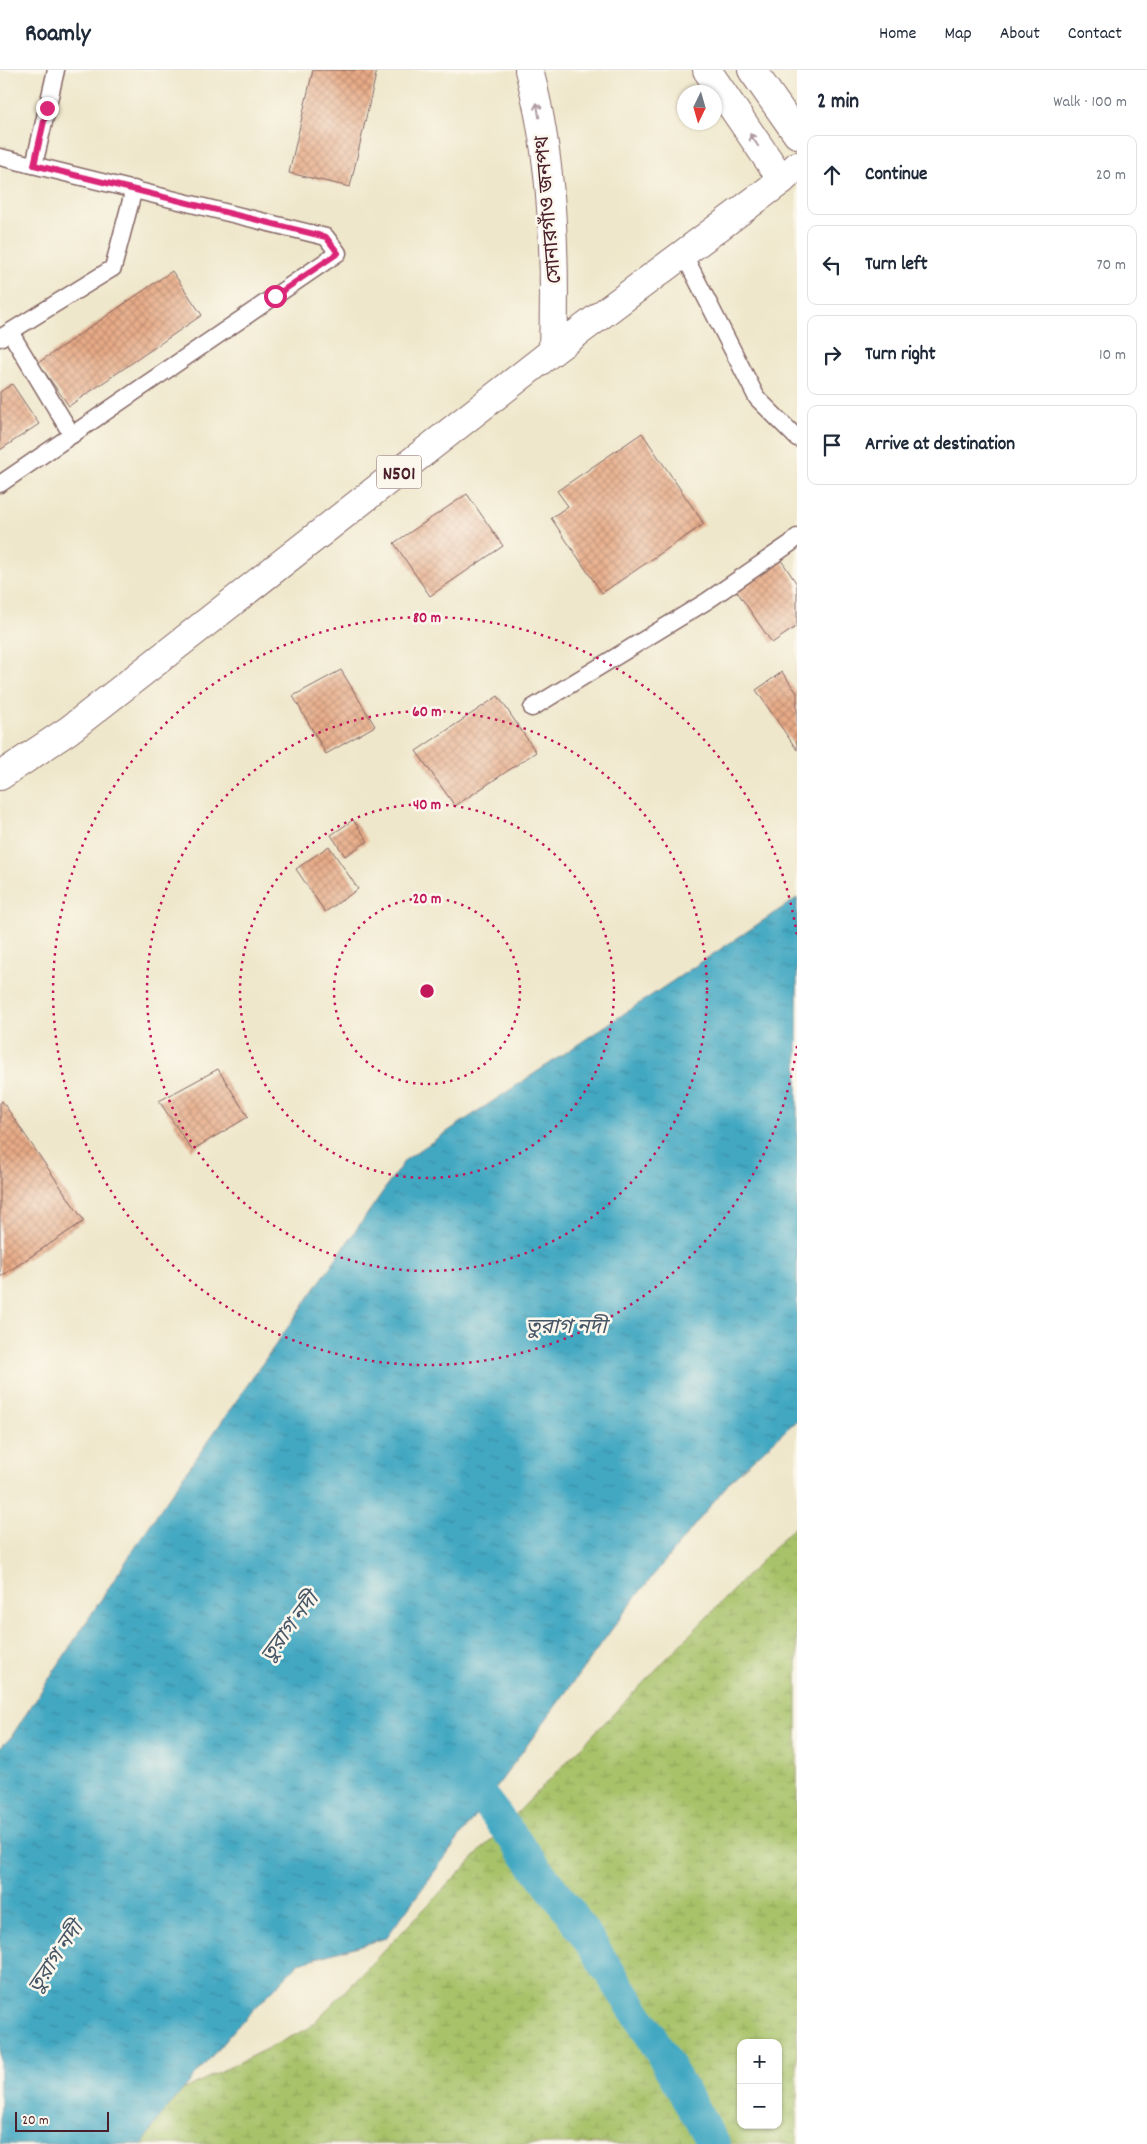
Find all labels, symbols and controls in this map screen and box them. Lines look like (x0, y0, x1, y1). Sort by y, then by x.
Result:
text: Roamly (25, 18, 91, 52)
text: Home (879, 22, 916, 47)
text: Map (944, 22, 972, 47)
text: About (1000, 22, 1040, 47)
text: Contact (1068, 22, 1122, 47)
north arrow (677, 85, 722, 130)
text: 2 min (817, 88, 859, 118)
text: Walk · 100 m (1053, 91, 1127, 114)
route end (36, 97, 59, 120)
one-way arrow (533, 103, 543, 119)
one-way arrow (749, 133, 759, 147)
street label: সোনারগাঁও জনপথ (528, 134, 570, 285)
icon: ahead (818, 161, 846, 189)
text: Continue (865, 162, 927, 189)
text: 20 m (1096, 164, 1126, 187)
icon: left (818, 251, 846, 279)
text: Turn left (865, 252, 928, 279)
text: 70 m (1096, 254, 1126, 277)
route start (264, 285, 287, 308)
icon: right (818, 341, 846, 369)
text: Turn right (865, 342, 936, 369)
text: 10 m (1099, 344, 1126, 367)
icon: arrive (818, 431, 846, 459)
text: Arrive at destination (865, 432, 1015, 459)
road number: N501 (376, 456, 422, 488)
text: 80 m (413, 608, 441, 630)
text: 60 m (412, 702, 442, 724)
text: 40 m (413, 795, 441, 817)
text: 20 m (413, 889, 441, 911)
centre of rings (418, 982, 436, 1000)
water label: তুরাগ নদী (525, 1313, 611, 1344)
water label: তুরাগ নদী (254, 1583, 330, 1670)
water label: তুরাগ নদী (22, 1912, 95, 2001)
map controls (737, 2039, 782, 2129)
button: + (737, 2039, 782, 2084)
button: − (737, 2084, 782, 2129)
scale bar (15, 2109, 109, 2132)
text: 20 m (22, 2111, 49, 2131)

